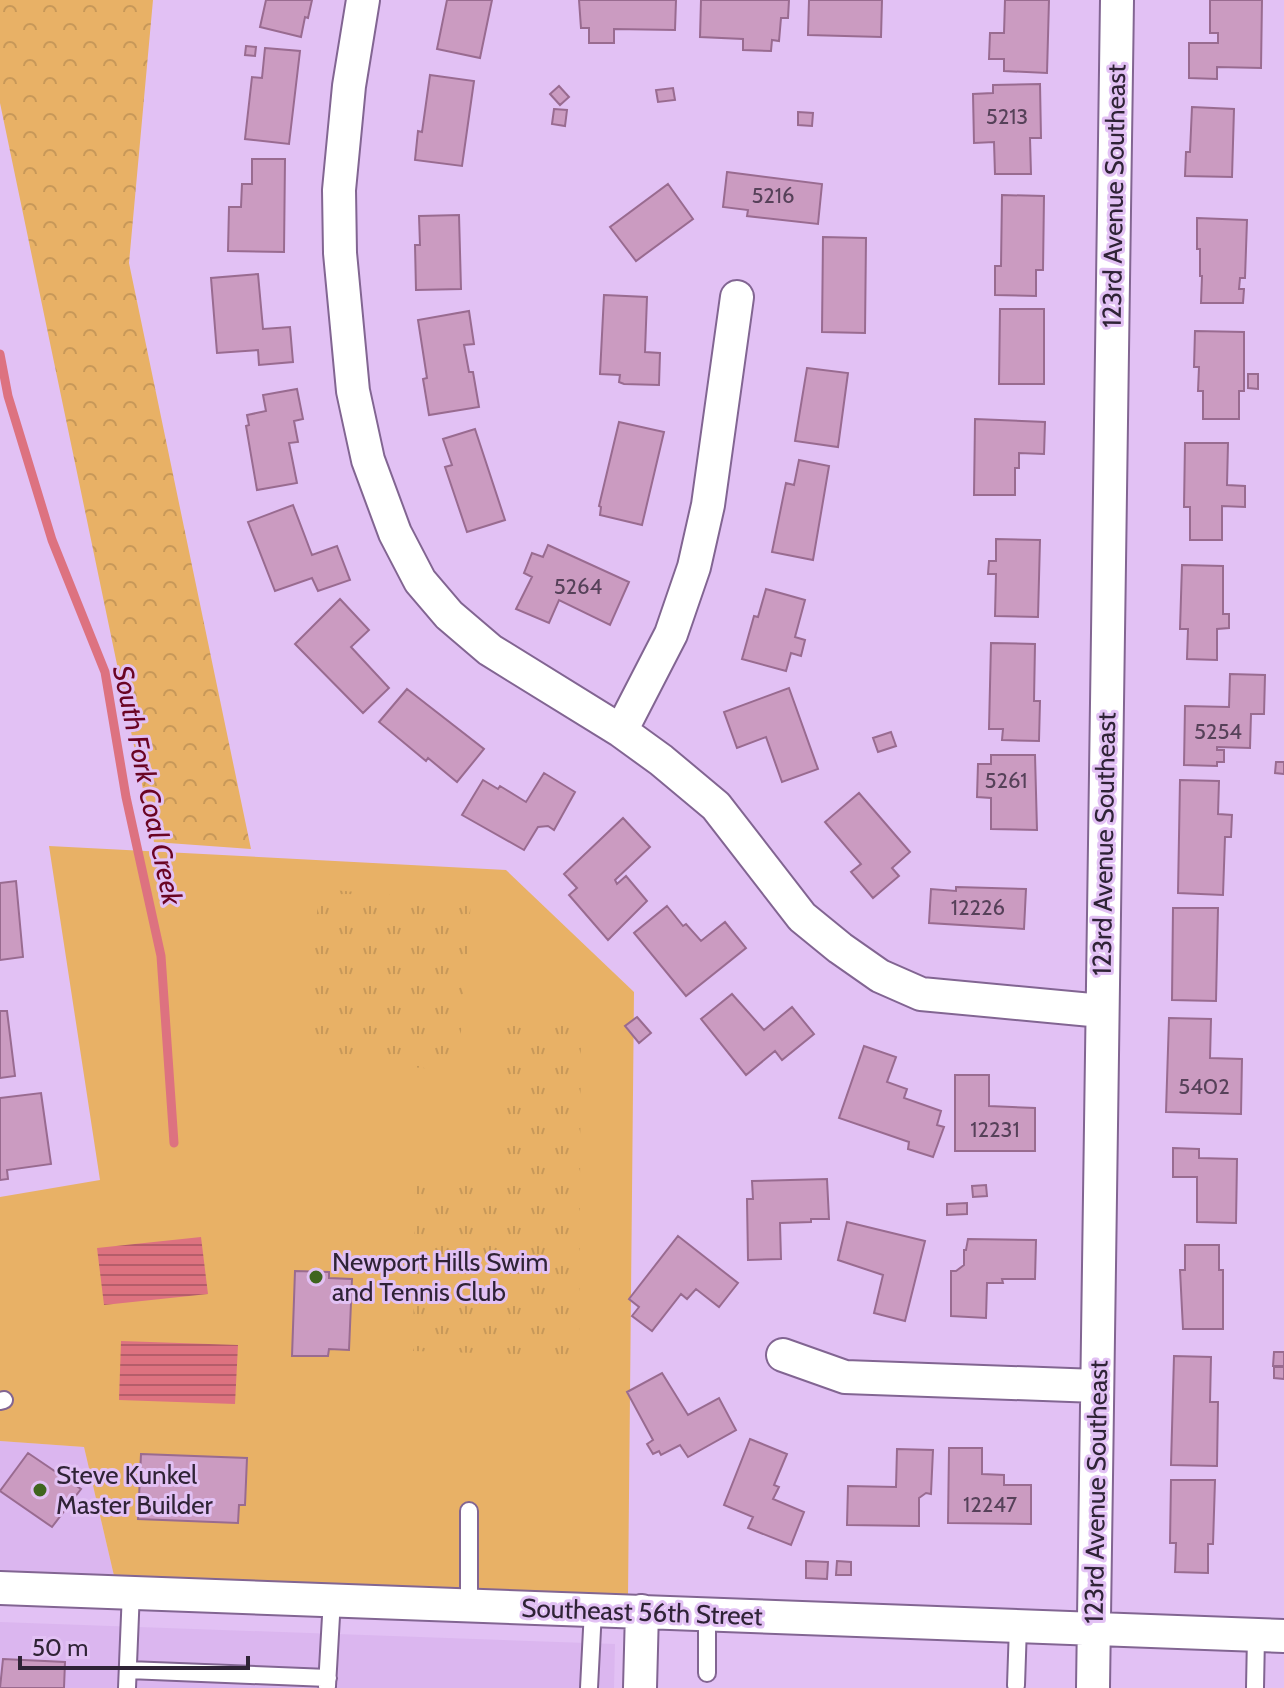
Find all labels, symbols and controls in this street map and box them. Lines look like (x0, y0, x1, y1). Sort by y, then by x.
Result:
street label: 123rd Avenue Southeast (1096, 64, 1132, 328)
house number: 5213 (986, 103, 1028, 130)
house number: 5216 (751, 182, 795, 209)
house number: 5264 (554, 573, 603, 600)
water label: South Fork Coal Creek (106, 662, 190, 909)
street label: 123rd Avenue Southeast (1086, 712, 1122, 976)
house number: 5254 (1194, 718, 1242, 745)
house number: 5261 (985, 767, 1027, 794)
house number: 12226 (951, 894, 1005, 921)
house number: 5402 (1178, 1073, 1230, 1100)
house number: 12231 (970, 1116, 1020, 1143)
place label: Newport Hills Swim and Tennis Club (332, 1246, 548, 1308)
marker: Newport Hills Swim and Tennis Club (307, 1268, 325, 1286)
street label: 123rd Avenue Southeast (1078, 1360, 1114, 1624)
place label: Steve Kunkel Master Builder (56, 1459, 214, 1521)
marker: Steve Kunkel Master Builder (31, 1481, 49, 1499)
house number: 12247 (963, 1491, 1017, 1518)
street label: Southeast 56th Street (521, 1592, 763, 1632)
scale bar (20, 1620, 248, 1670)
text: 50 m (32, 1633, 88, 1662)

